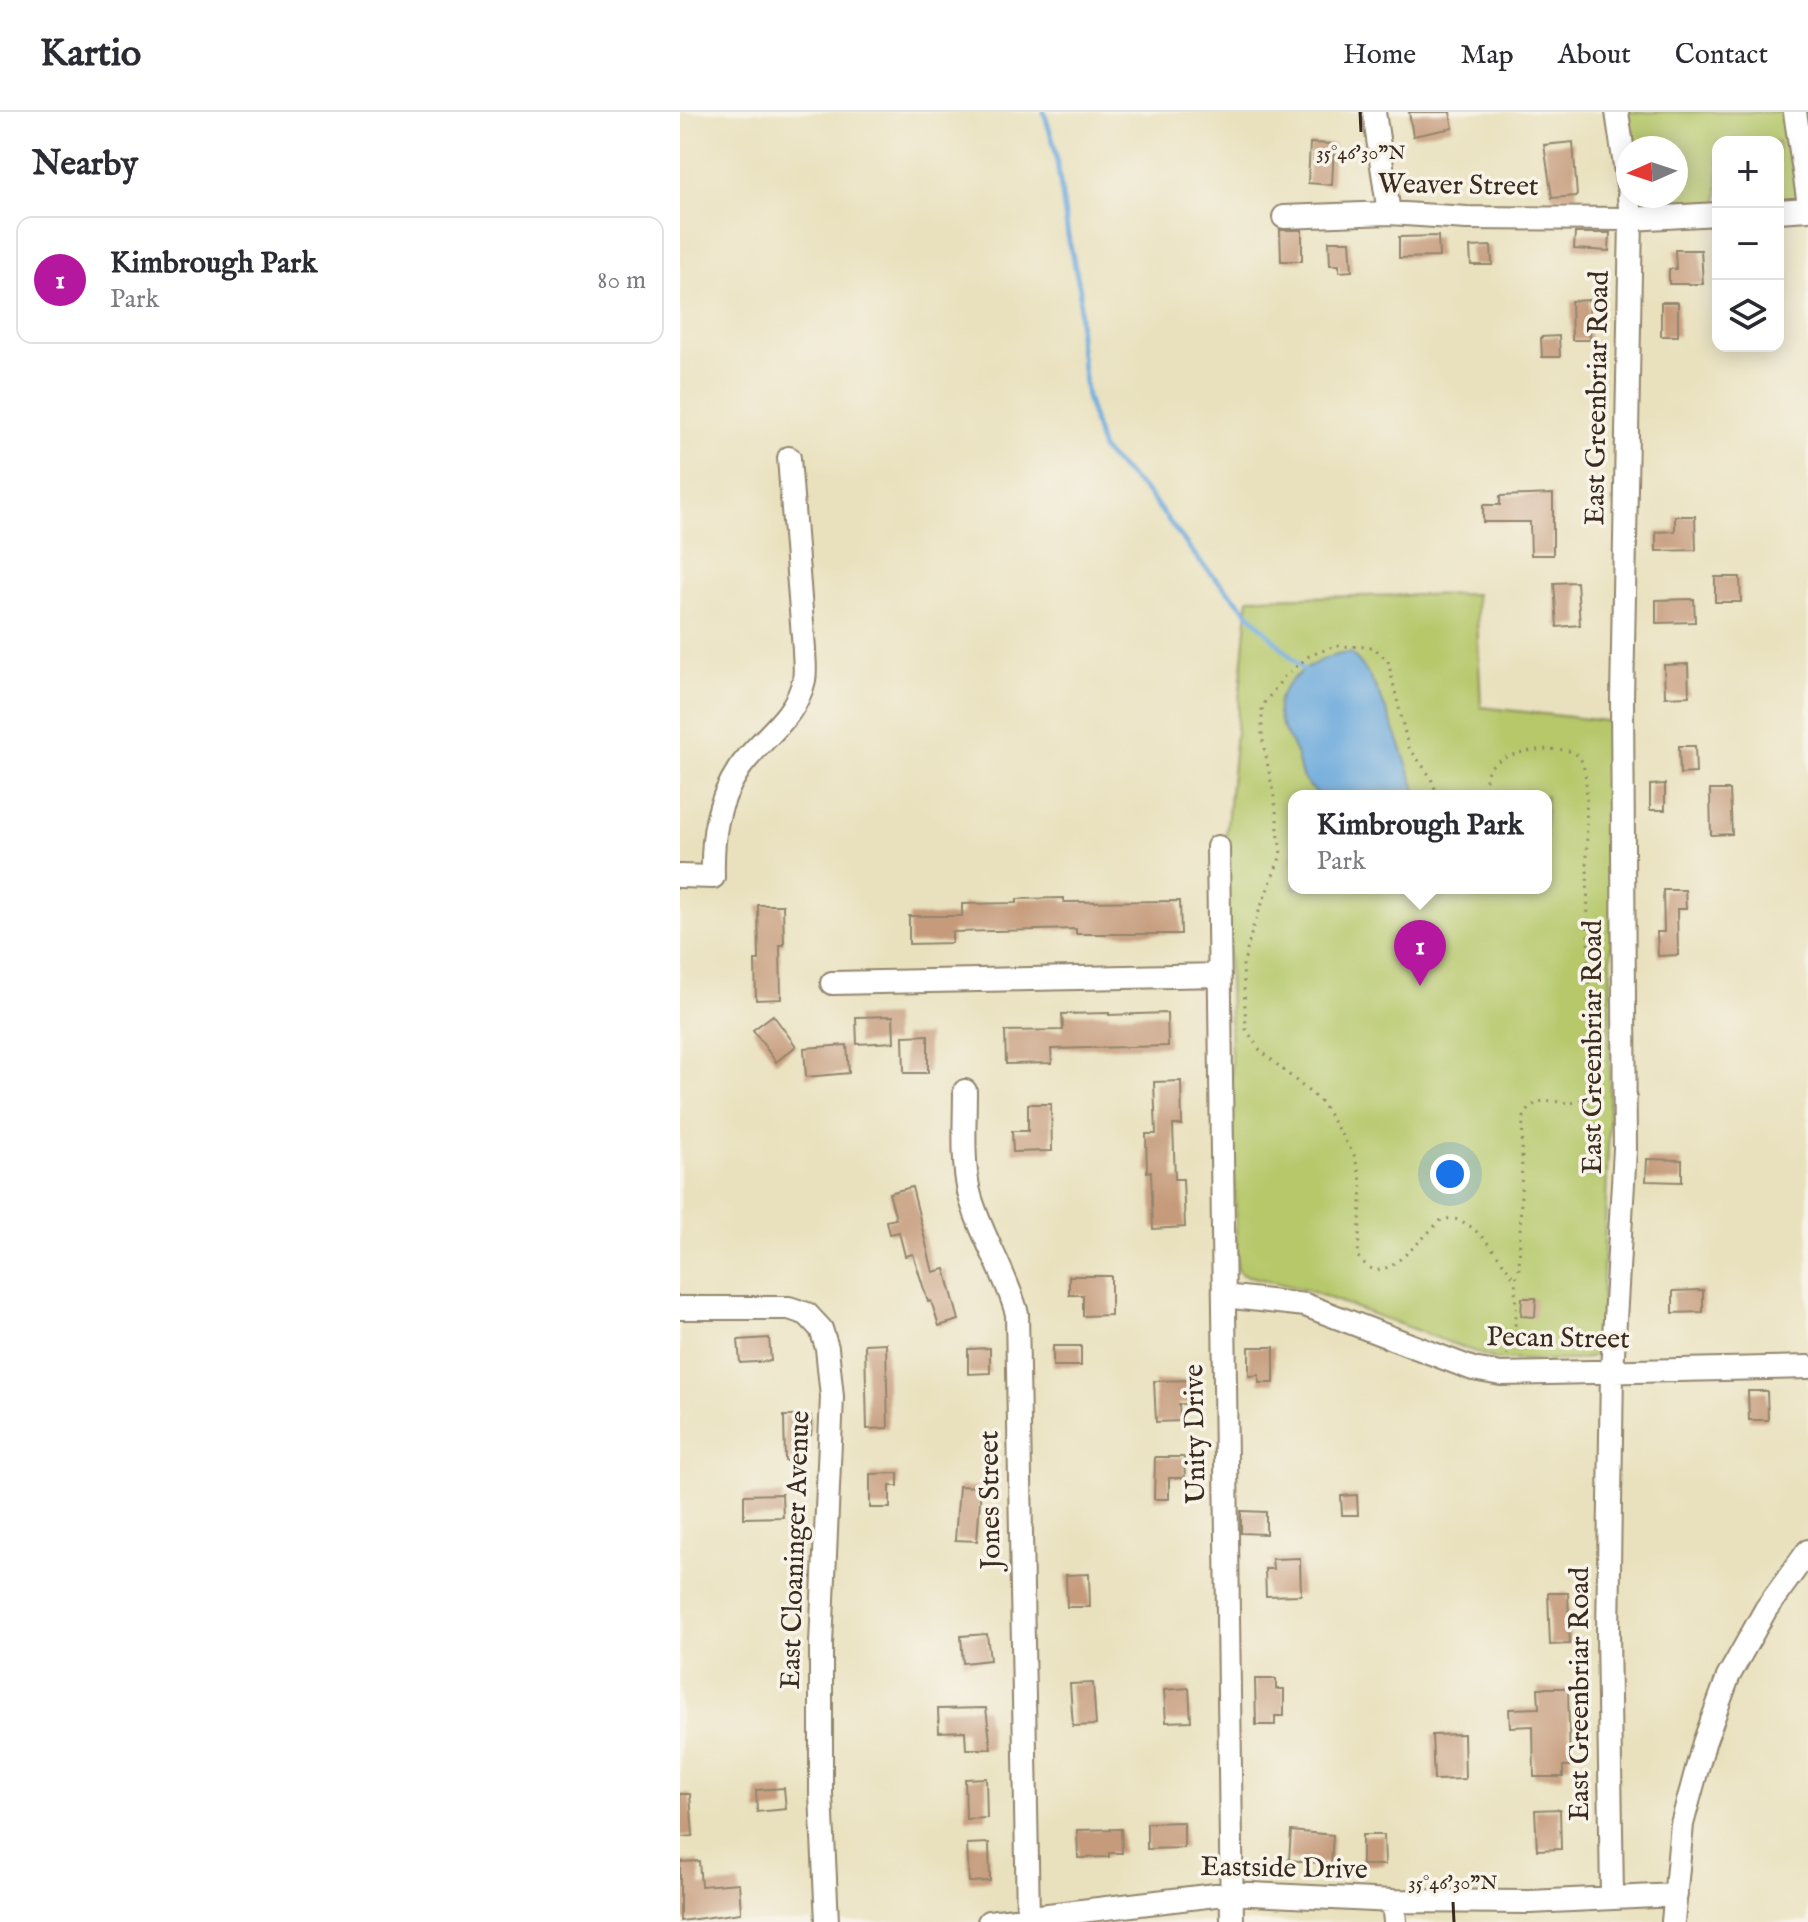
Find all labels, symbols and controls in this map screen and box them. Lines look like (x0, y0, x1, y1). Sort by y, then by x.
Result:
text: Kartio (40, 31, 141, 79)
text: Home (1343, 38, 1416, 73)
text: Map (1460, 38, 1514, 73)
text: About (1558, 38, 1631, 73)
text: Contact (1675, 38, 1768, 73)
north arrow (1616, 136, 1688, 208)
map controls (1712, 136, 1784, 352)
button: + (1712, 136, 1784, 208)
text: 35°46'30"N (1316, 141, 1406, 166)
text: Nearby (32, 143, 138, 186)
street label: Weaver Street (1377, 167, 1539, 205)
button: − (1712, 208, 1784, 280)
text: Kimbrough Park (110, 245, 317, 283)
text: 1 (55, 264, 65, 297)
text: 80 m (597, 264, 646, 297)
street label: East Greenbriar Road (1578, 270, 1618, 526)
button: layers (1712, 280, 1784, 352)
text: Park (110, 283, 159, 316)
popup (1288, 790, 1552, 894)
text: Kimbrough Park (1316, 807, 1524, 845)
text: Park (1316, 845, 1366, 878)
pin: 1 (1394, 920, 1446, 986)
street label: East Greenbriar Road (1576, 920, 1611, 1174)
your location (1430, 1154, 1470, 1194)
street label: Pecan Street (1486, 1320, 1630, 1358)
street label: Unity Drive (1177, 1364, 1215, 1504)
street label: East Cloaninger Avenue (774, 1410, 818, 1690)
street label: Jones Street (972, 1430, 1010, 1573)
street label: East Greenbriar Road (1563, 1567, 1598, 1821)
street label: Eastside Drive (1200, 1850, 1368, 1888)
text: 35°46'30"N (1408, 1871, 1498, 1896)

